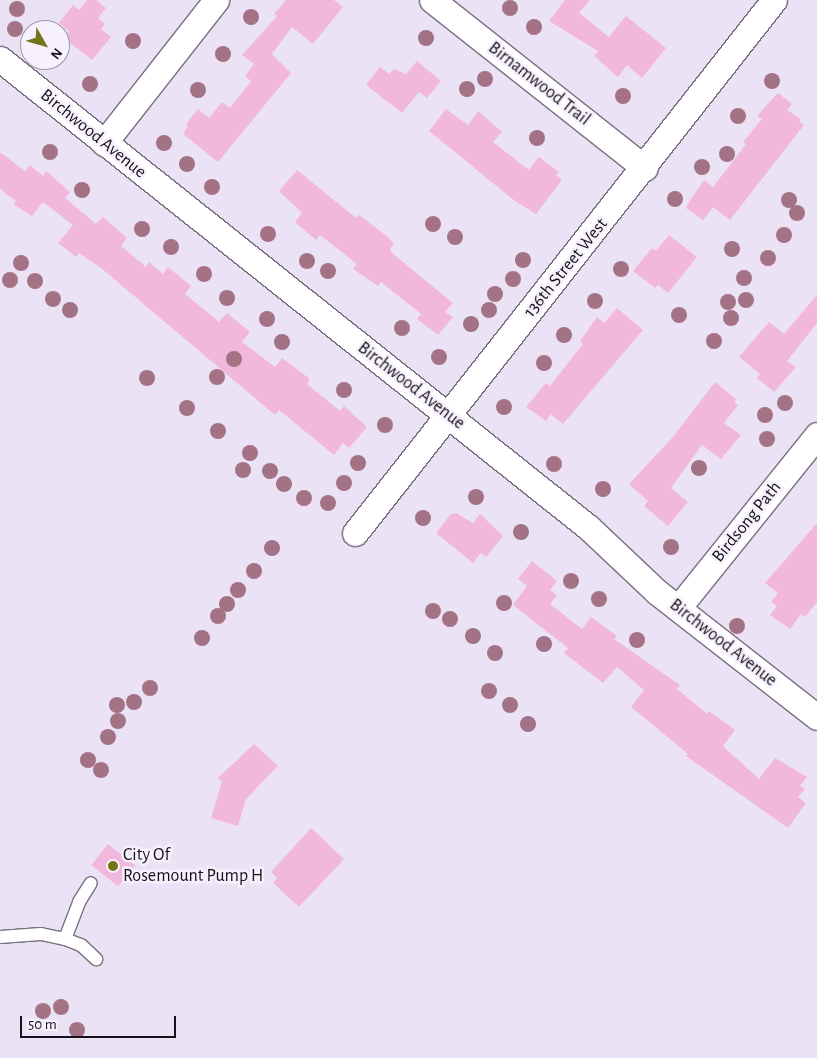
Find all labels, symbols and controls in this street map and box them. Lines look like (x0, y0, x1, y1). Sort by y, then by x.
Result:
north arrow (20, 20, 70, 70)
street label: Birnamwood Trail (484, 37, 594, 131)
text: N (48, 45, 65, 62)
street label: Birchwood Avenue (36, 85, 150, 183)
street label: 136th Street West (519, 214, 613, 322)
street label: Birchwood Avenue (353, 337, 469, 435)
street label: Birdsong Path (708, 477, 786, 567)
street label: Birchwood Avenue (665, 594, 781, 692)
place label: City Of Rosemount Pump H (123, 845, 263, 888)
marker: City Of Rosemount Pump H (107, 860, 119, 872)
scale bar (22, 1006, 179, 1038)
text: 50 m (28, 1017, 57, 1032)

